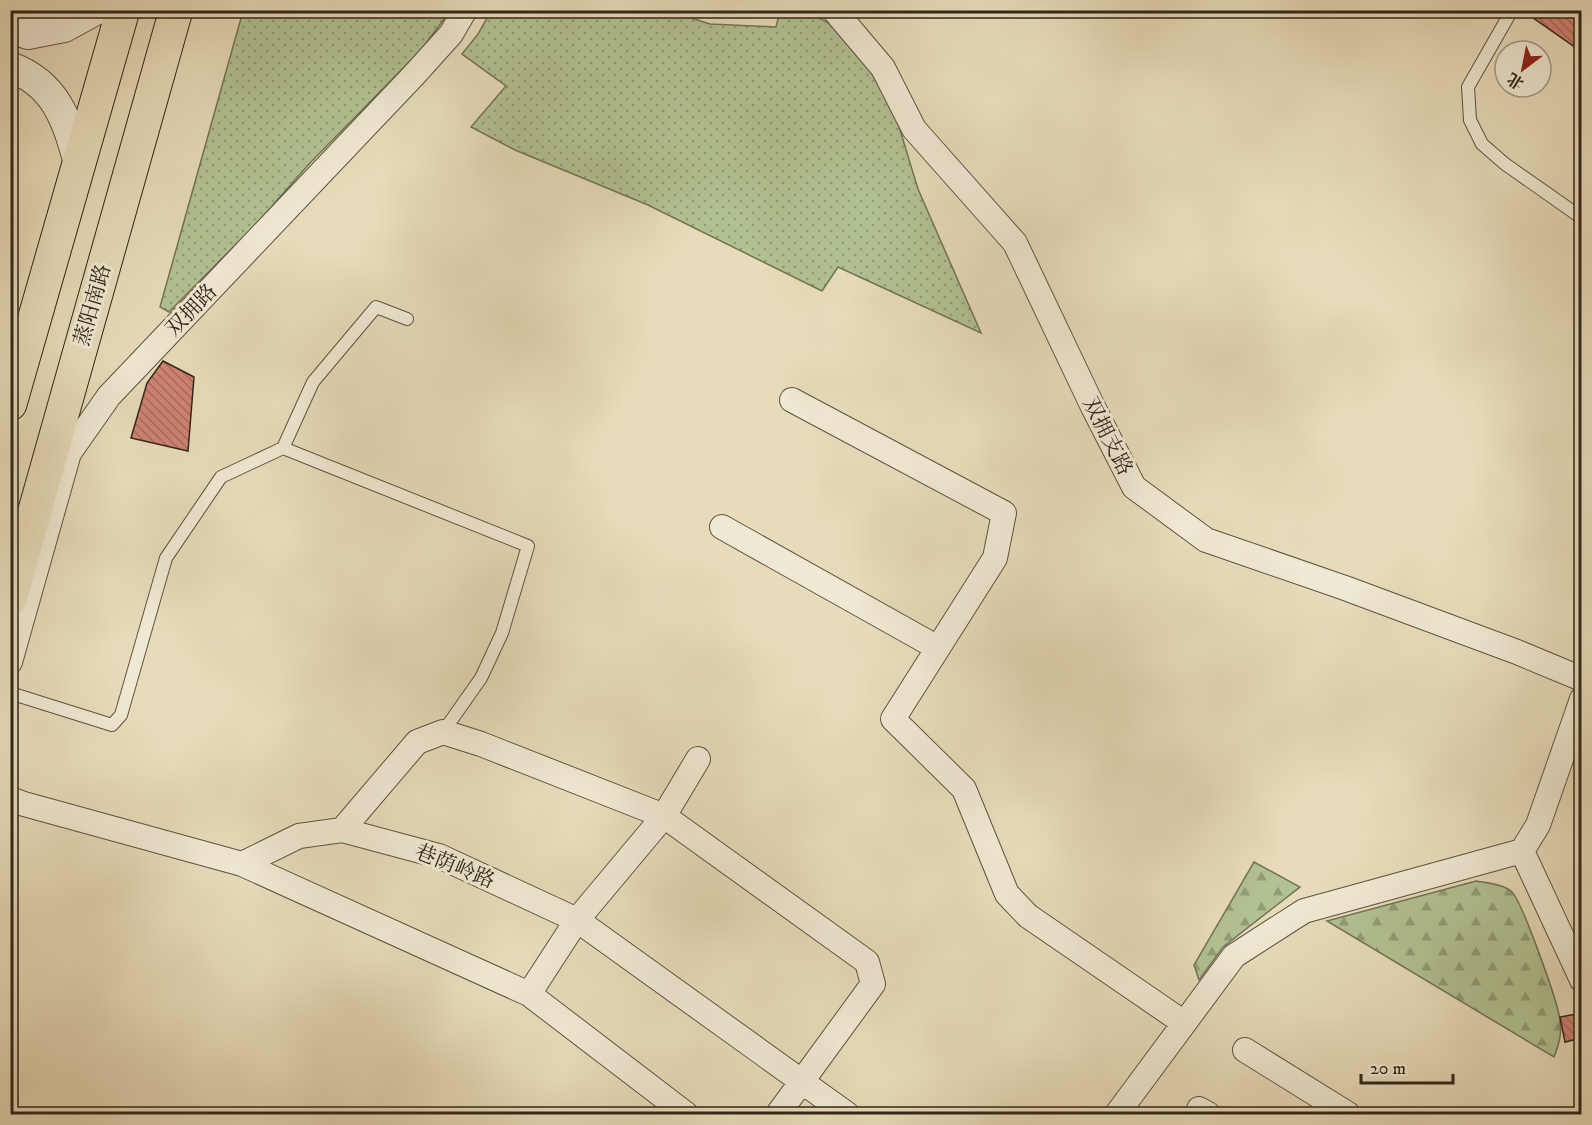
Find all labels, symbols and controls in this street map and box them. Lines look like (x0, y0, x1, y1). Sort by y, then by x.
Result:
north arrow (1493, 39, 1553, 99)
text: 北 (1503, 68, 1528, 94)
street label: 蒸阳南路 (69, 261, 117, 349)
street label: 双拥路 (160, 279, 223, 342)
street label: 双拥支路 (1076, 393, 1138, 480)
street label: 巷荫岭路 (411, 839, 498, 895)
scale bar (1361, 1047, 1452, 1085)
text: 20 m (1370, 1058, 1406, 1080)

